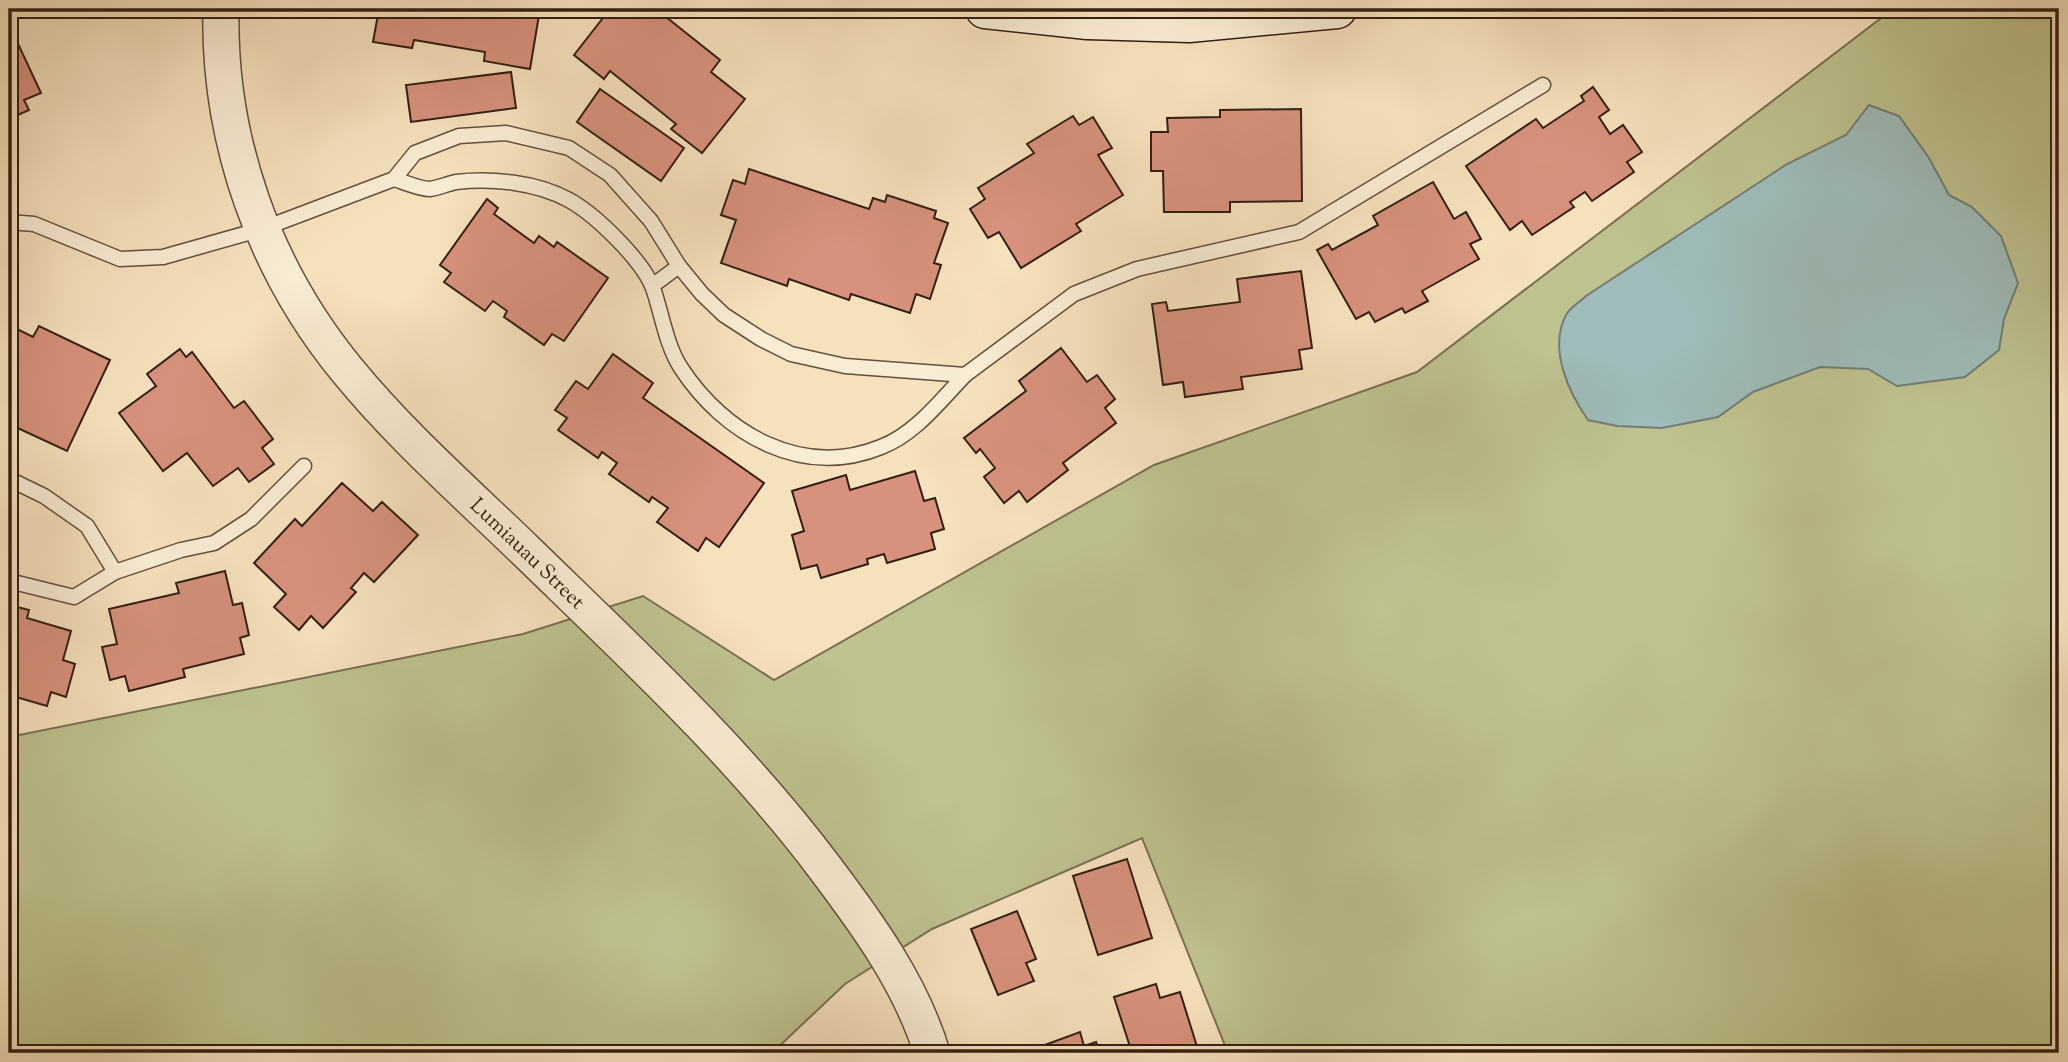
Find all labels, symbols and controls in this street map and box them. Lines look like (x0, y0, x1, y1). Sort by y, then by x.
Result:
street label: Lumiauau Street (462, 492, 591, 617)

